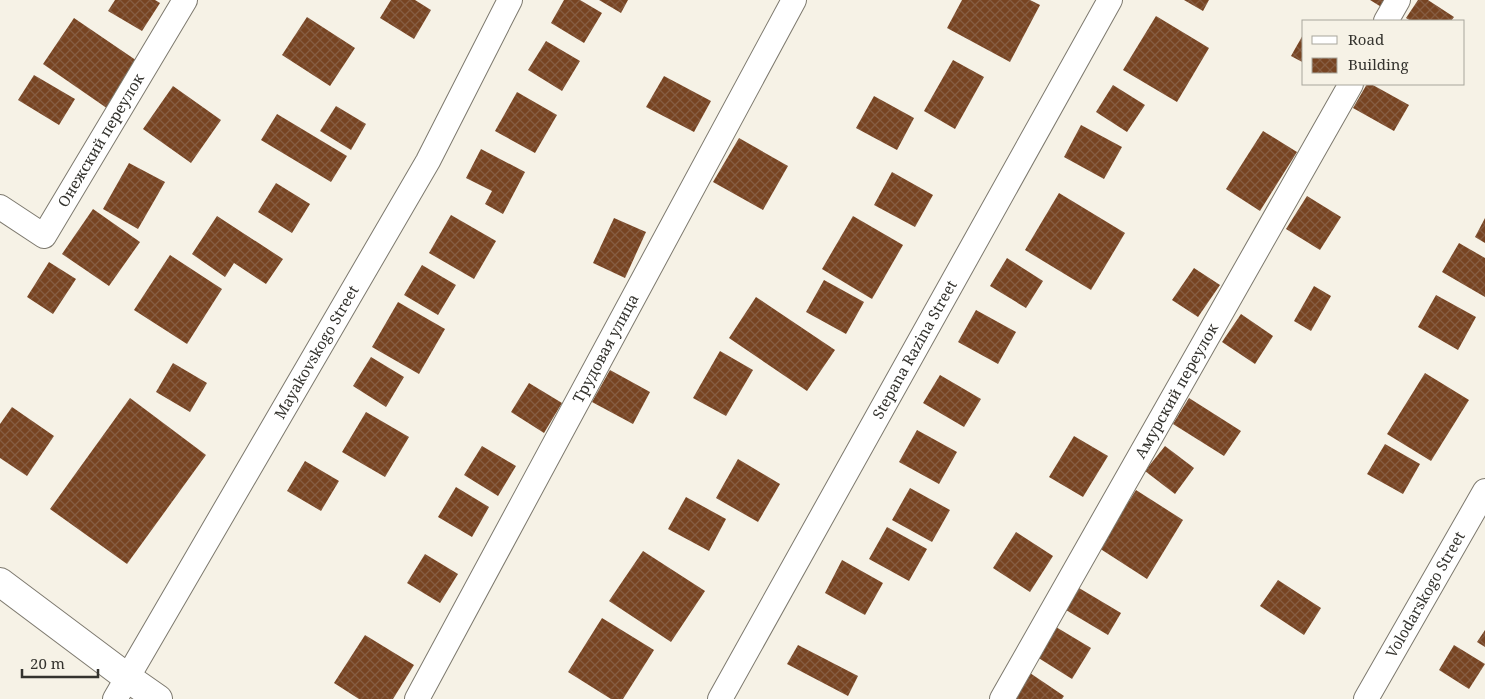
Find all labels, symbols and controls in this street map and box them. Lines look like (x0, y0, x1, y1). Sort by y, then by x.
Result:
legend (1302, 20, 1465, 85)
text: Road (1348, 29, 1384, 49)
text: Building (1348, 54, 1409, 74)
street label: Онежский переулок (53, 69, 148, 211)
street label: Stepana Razina Street (867, 276, 961, 422)
street label: Mayakovskogo Street (269, 281, 363, 422)
street label: Трудовая улица (568, 290, 643, 406)
street label: Амурский переулок (1130, 319, 1222, 462)
street label: Volodarskogo Street (1381, 528, 1469, 661)
scale bar (22, 646, 99, 678)
text: 20 m (30, 653, 65, 673)

